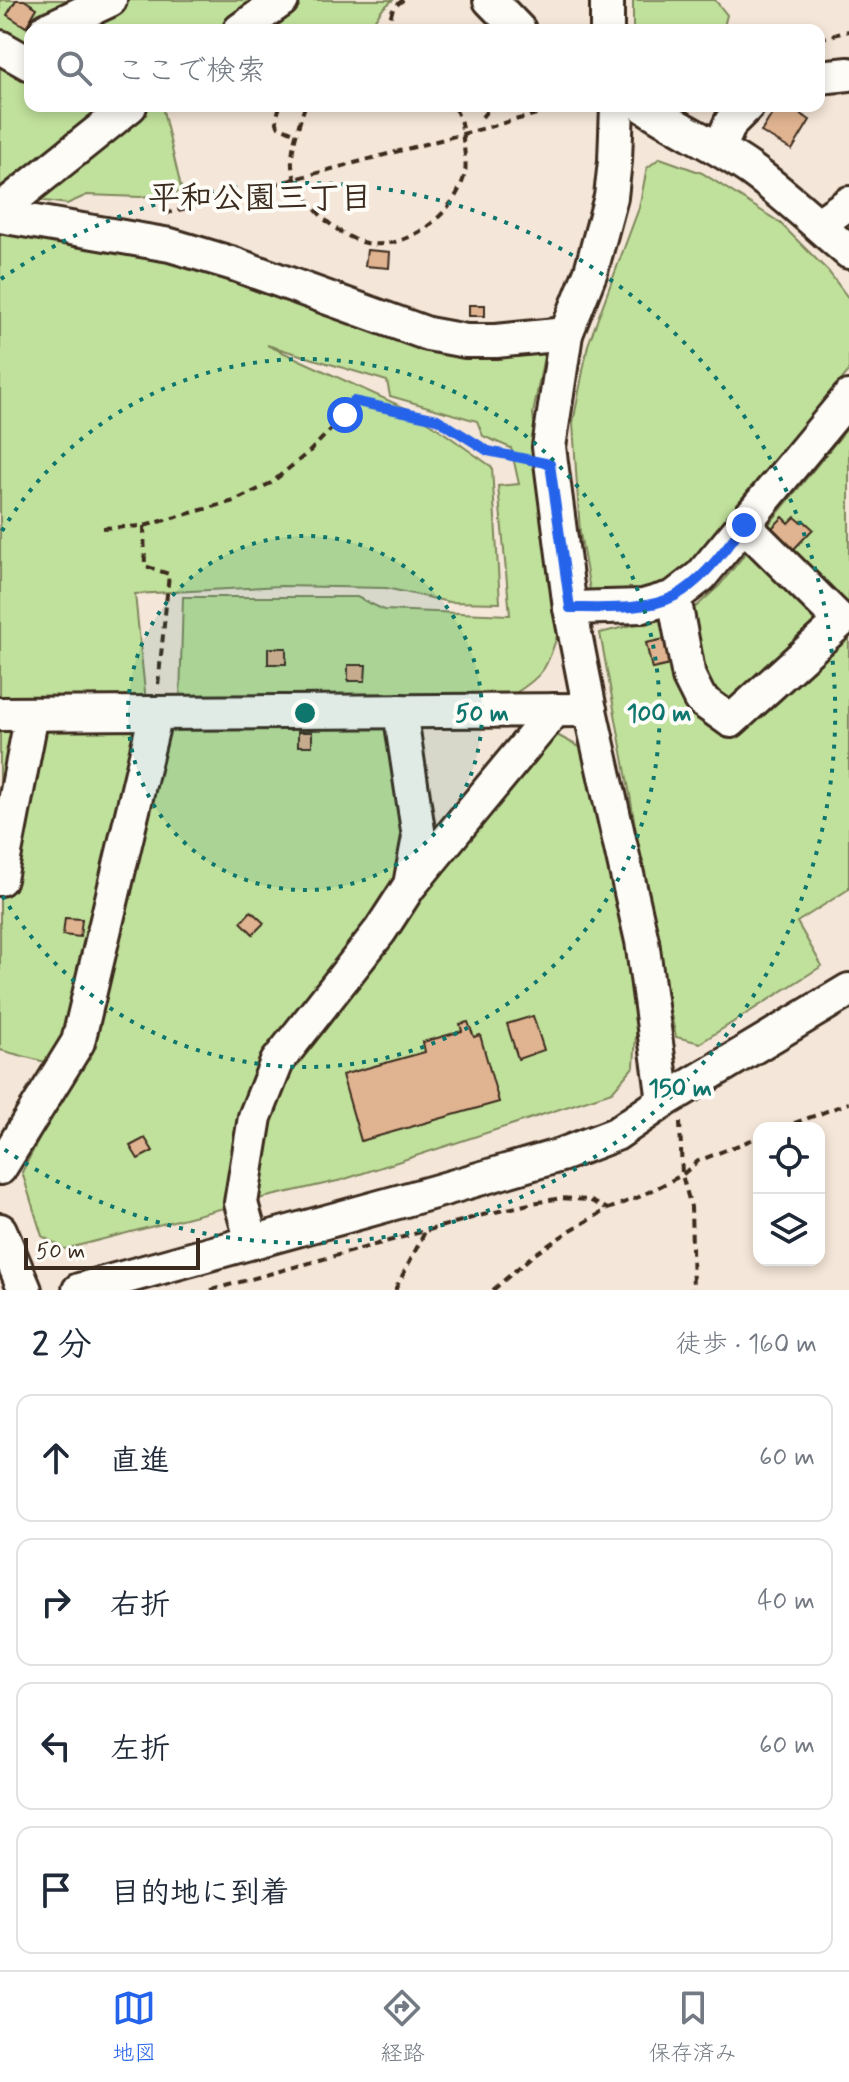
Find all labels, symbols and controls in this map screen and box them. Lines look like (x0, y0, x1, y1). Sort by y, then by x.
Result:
search box (24, 24, 825, 112)
icon: search (52, 46, 96, 90)
text: ここで検索 (116, 52, 266, 91)
district label: 平和公園三丁目 (148, 178, 372, 220)
route start (327, 397, 363, 433)
route end (726, 507, 762, 543)
centre of rings (291, 699, 319, 727)
text: 50 m (455, 699, 509, 730)
text: 100 m (627, 699, 691, 730)
text: 150 m (648, 1074, 712, 1105)
map controls (753, 1122, 825, 1266)
button: locate (753, 1122, 825, 1194)
button: layers (753, 1194, 825, 1266)
scale bar (24, 1234, 200, 1270)
text: 50 m (36, 1238, 85, 1266)
text: 2 分 (32, 1323, 92, 1368)
text: 徒歩 · 160 m (676, 1328, 817, 1362)
icon: ahead (34, 1436, 78, 1480)
text: 60 m (759, 1441, 815, 1475)
text: 直進 (110, 1442, 170, 1481)
icon: right (34, 1580, 78, 1624)
text: 40 m (757, 1585, 815, 1619)
text: 右折 (110, 1586, 170, 1625)
icon: left (34, 1724, 78, 1768)
text: 60 m (759, 1729, 815, 1763)
text: 左折 (110, 1730, 170, 1769)
icon: arrive (34, 1868, 78, 1912)
text: 目的地に到着 (110, 1874, 290, 1913)
tab: 地図 (112, 1986, 156, 2068)
tab: 経路 (380, 1986, 425, 2068)
tab: 保存済み (649, 1986, 737, 2068)

